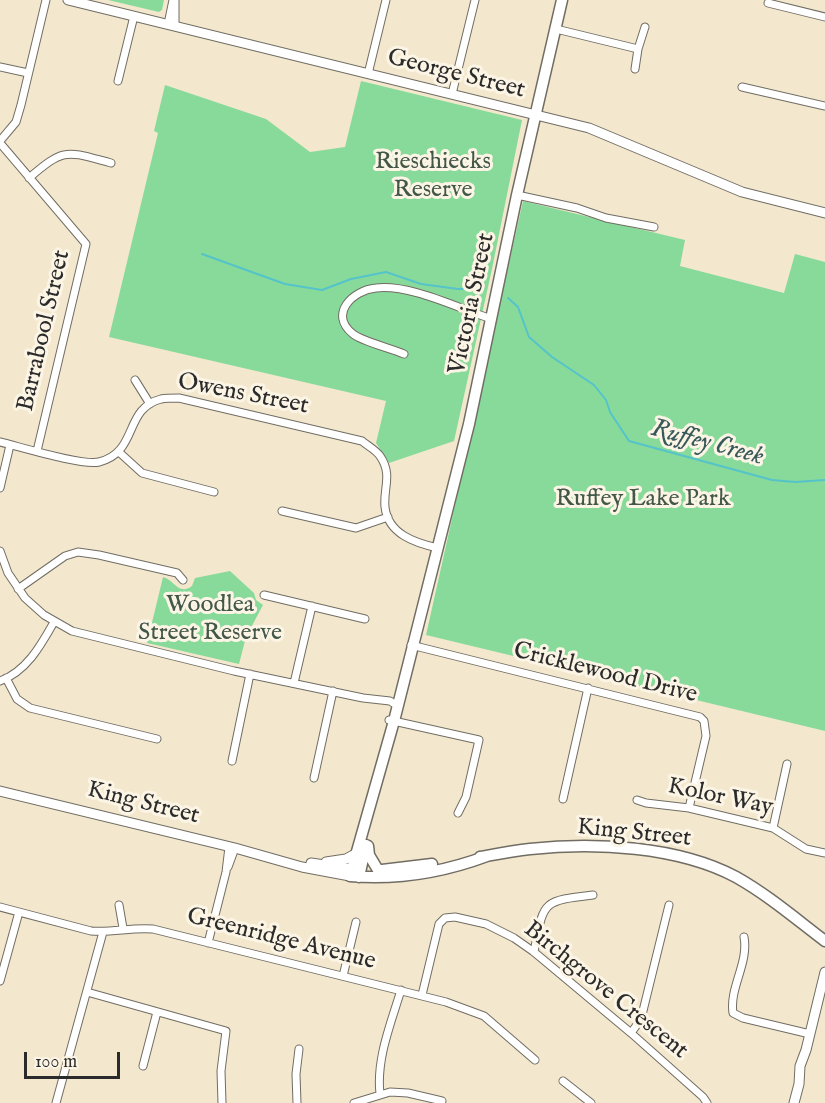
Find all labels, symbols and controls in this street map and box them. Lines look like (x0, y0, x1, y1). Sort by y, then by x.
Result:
street label: George Street (384, 44, 528, 106)
park label: Rieschiecks Reserve (375, 149, 491, 205)
street label: Victoria Street (444, 231, 502, 377)
street label: Barrabool Street (12, 248, 78, 414)
street label: Owens Street (175, 368, 311, 422)
water label: Ruffey Creek (647, 414, 767, 474)
park label: Ruffey Lake Park (556, 486, 730, 514)
park label: Woodlea Street Reserve (138, 592, 282, 648)
street label: Cricklewood Drive (510, 637, 700, 711)
street label: Kolor Way (665, 773, 775, 823)
street label: King Street (84, 776, 202, 832)
street label: King Street (576, 814, 692, 854)
street label: Greenridge Avenue (184, 903, 378, 977)
street label: Birchgrove Crescent (517, 916, 693, 1066)
scale bar (27, 1040, 123, 1078)
text: 100 m (35, 1051, 77, 1074)

